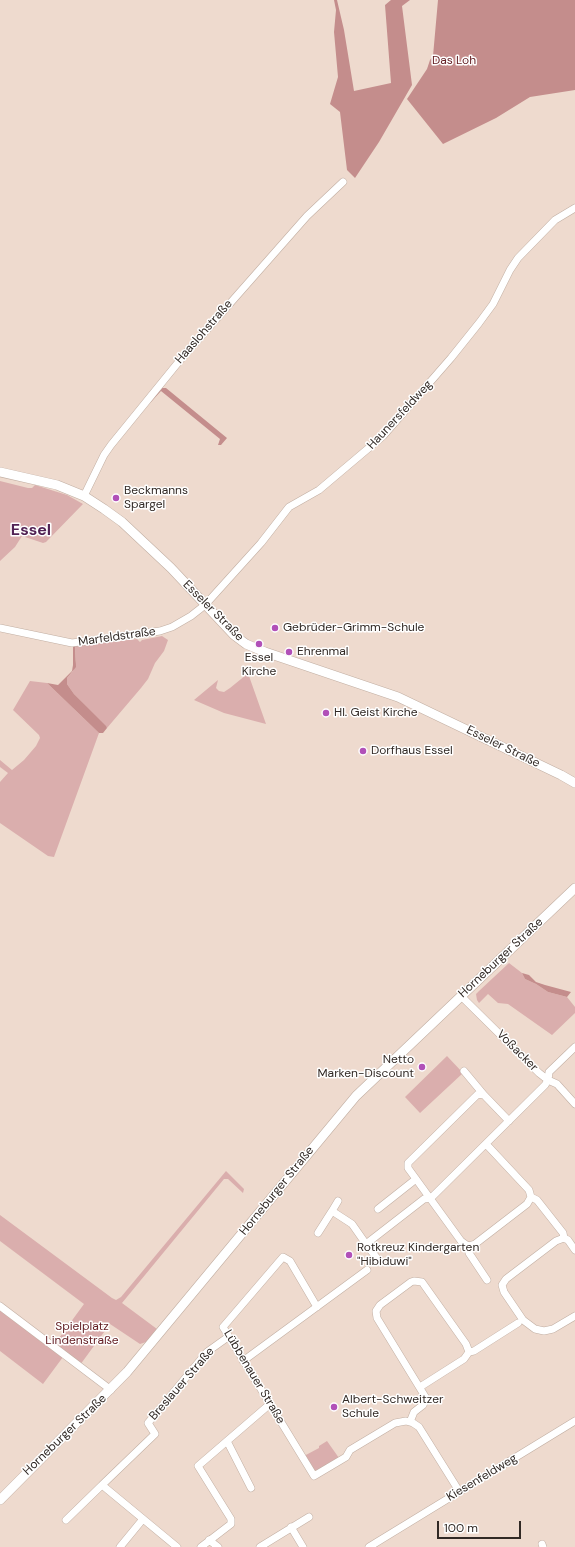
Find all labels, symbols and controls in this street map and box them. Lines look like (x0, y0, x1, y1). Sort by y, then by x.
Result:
park label: Das Loh (432, 54, 476, 68)
street label: Haaslohstraße (172, 297, 236, 367)
street label: Haunersfeldweg (364, 378, 436, 452)
place label: Beckmanns Spargel (124, 484, 188, 512)
marker: Beckmanns Spargel (111, 493, 121, 503)
district label: Essel (11, 521, 51, 541)
street label: Esseler Straße (180, 578, 246, 644)
place label: Gebrüder-Grimm-Schule (283, 621, 424, 635)
marker: Gebrüder-Grimm-Schule (270, 623, 280, 633)
street label: Marfeldstraße (77, 624, 157, 650)
marker: Essel Kirche (254, 639, 264, 649)
place label: Ehrenmal (297, 645, 348, 659)
marker: Ehrenmal (284, 647, 294, 657)
place label: Essel Kirche (242, 651, 276, 679)
place label: Hl. Geist Kirche (334, 706, 418, 720)
marker: Hl. Geist Kirche (321, 708, 331, 718)
street label: Esseler Straße (464, 723, 542, 771)
place label: Dorfhaus Essel (371, 744, 453, 758)
marker: Dorfhaus Essel (358, 746, 368, 756)
street label: Horneburger Straße (456, 915, 546, 1001)
street label: Voßacker (493, 1027, 541, 1075)
place label: Netto Marken-Discount (318, 1053, 414, 1081)
marker: Netto Marken-Discount (417, 1062, 427, 1072)
street label: Horneburger Straße (237, 1144, 317, 1238)
place label: Rotkreuz Kindergarten "Hibiduwi" (357, 1241, 479, 1269)
marker: Rotkreuz Kindergarten "Hibiduwi" (344, 1250, 354, 1260)
park label: Spielplatz Lindenstraße (45, 1320, 119, 1348)
street label: Lübbenauer Straße (220, 1327, 288, 1427)
street label: Breslauer Straße (146, 1345, 218, 1423)
street label: Horneburger Straße (20, 1392, 110, 1478)
place label: Albert-Schweitzer Schule (342, 1393, 443, 1421)
marker: Albert-Schweitzer Schule (329, 1402, 339, 1412)
street label: Kiesenfeldweg (444, 1451, 520, 1505)
scale bar (439, 1513, 523, 1539)
text: 100 m (444, 1520, 478, 1536)

